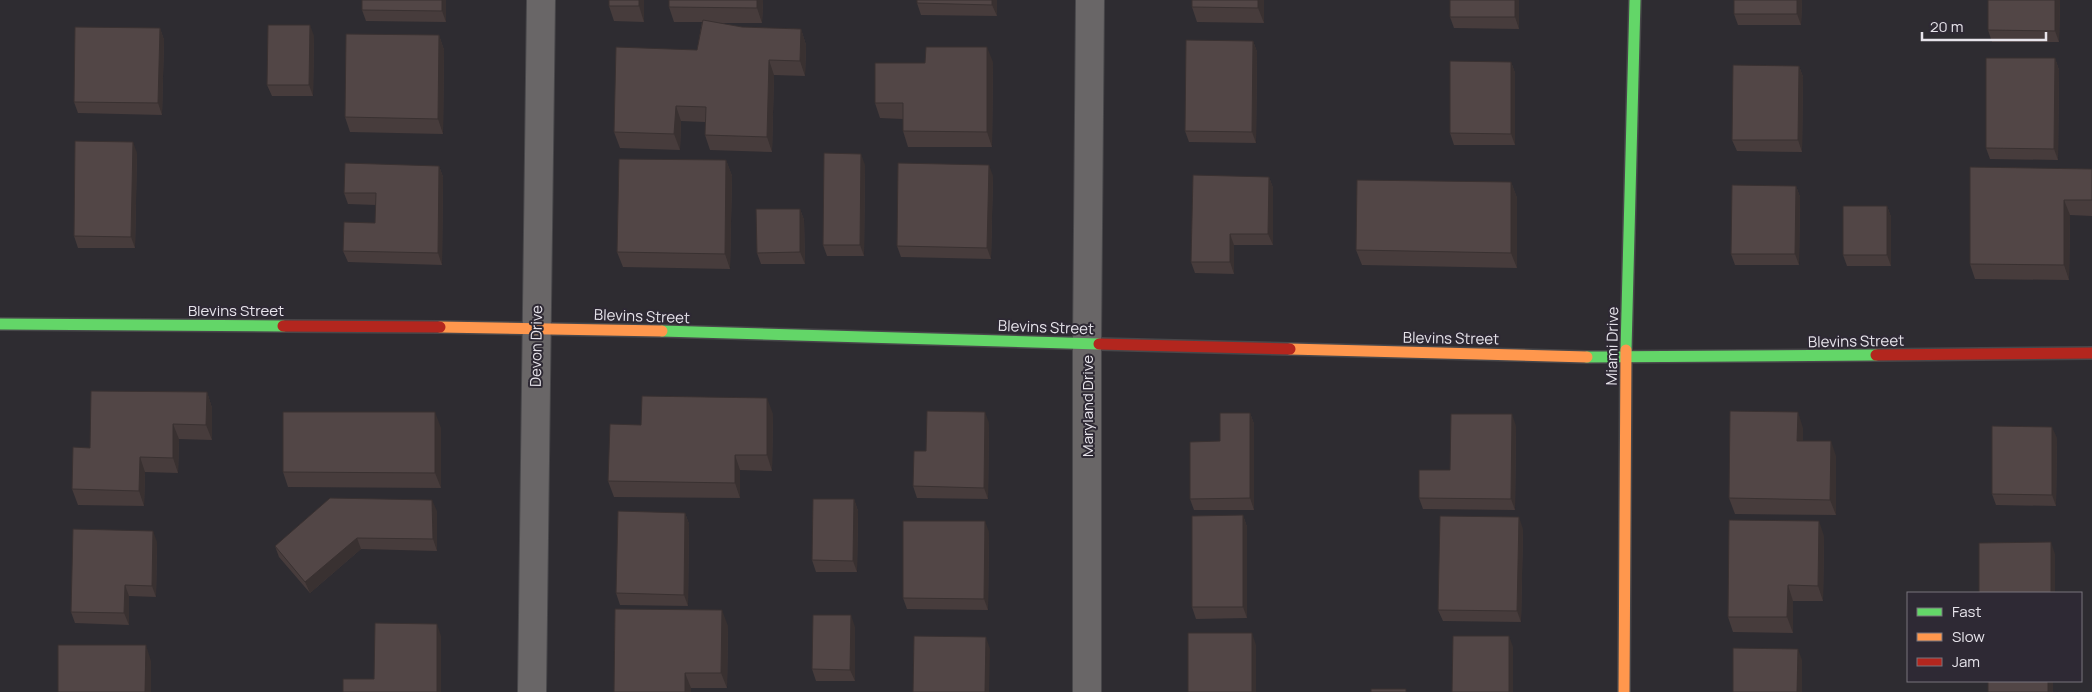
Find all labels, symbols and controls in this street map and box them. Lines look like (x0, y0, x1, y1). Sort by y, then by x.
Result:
scale bar (1922, 10, 2046, 42)
text: 20 m (1930, 16, 1963, 37)
street label: Blevins Street (188, 300, 284, 321)
street label: Blevins Street (594, 304, 690, 328)
street label: Devon Drive (525, 305, 547, 387)
street label: Miami Drive (1601, 306, 1623, 386)
street label: Blevins Street (998, 315, 1094, 339)
street label: Blevins Street (1403, 327, 1499, 349)
street label: Blevins Street (1808, 330, 1904, 352)
street label: Maryland Drive (1077, 355, 1098, 457)
legend (1907, 592, 2082, 682)
text: Fast (1952, 601, 1981, 622)
text: Slow (1952, 626, 1985, 647)
text: Jam (1952, 651, 1980, 672)

